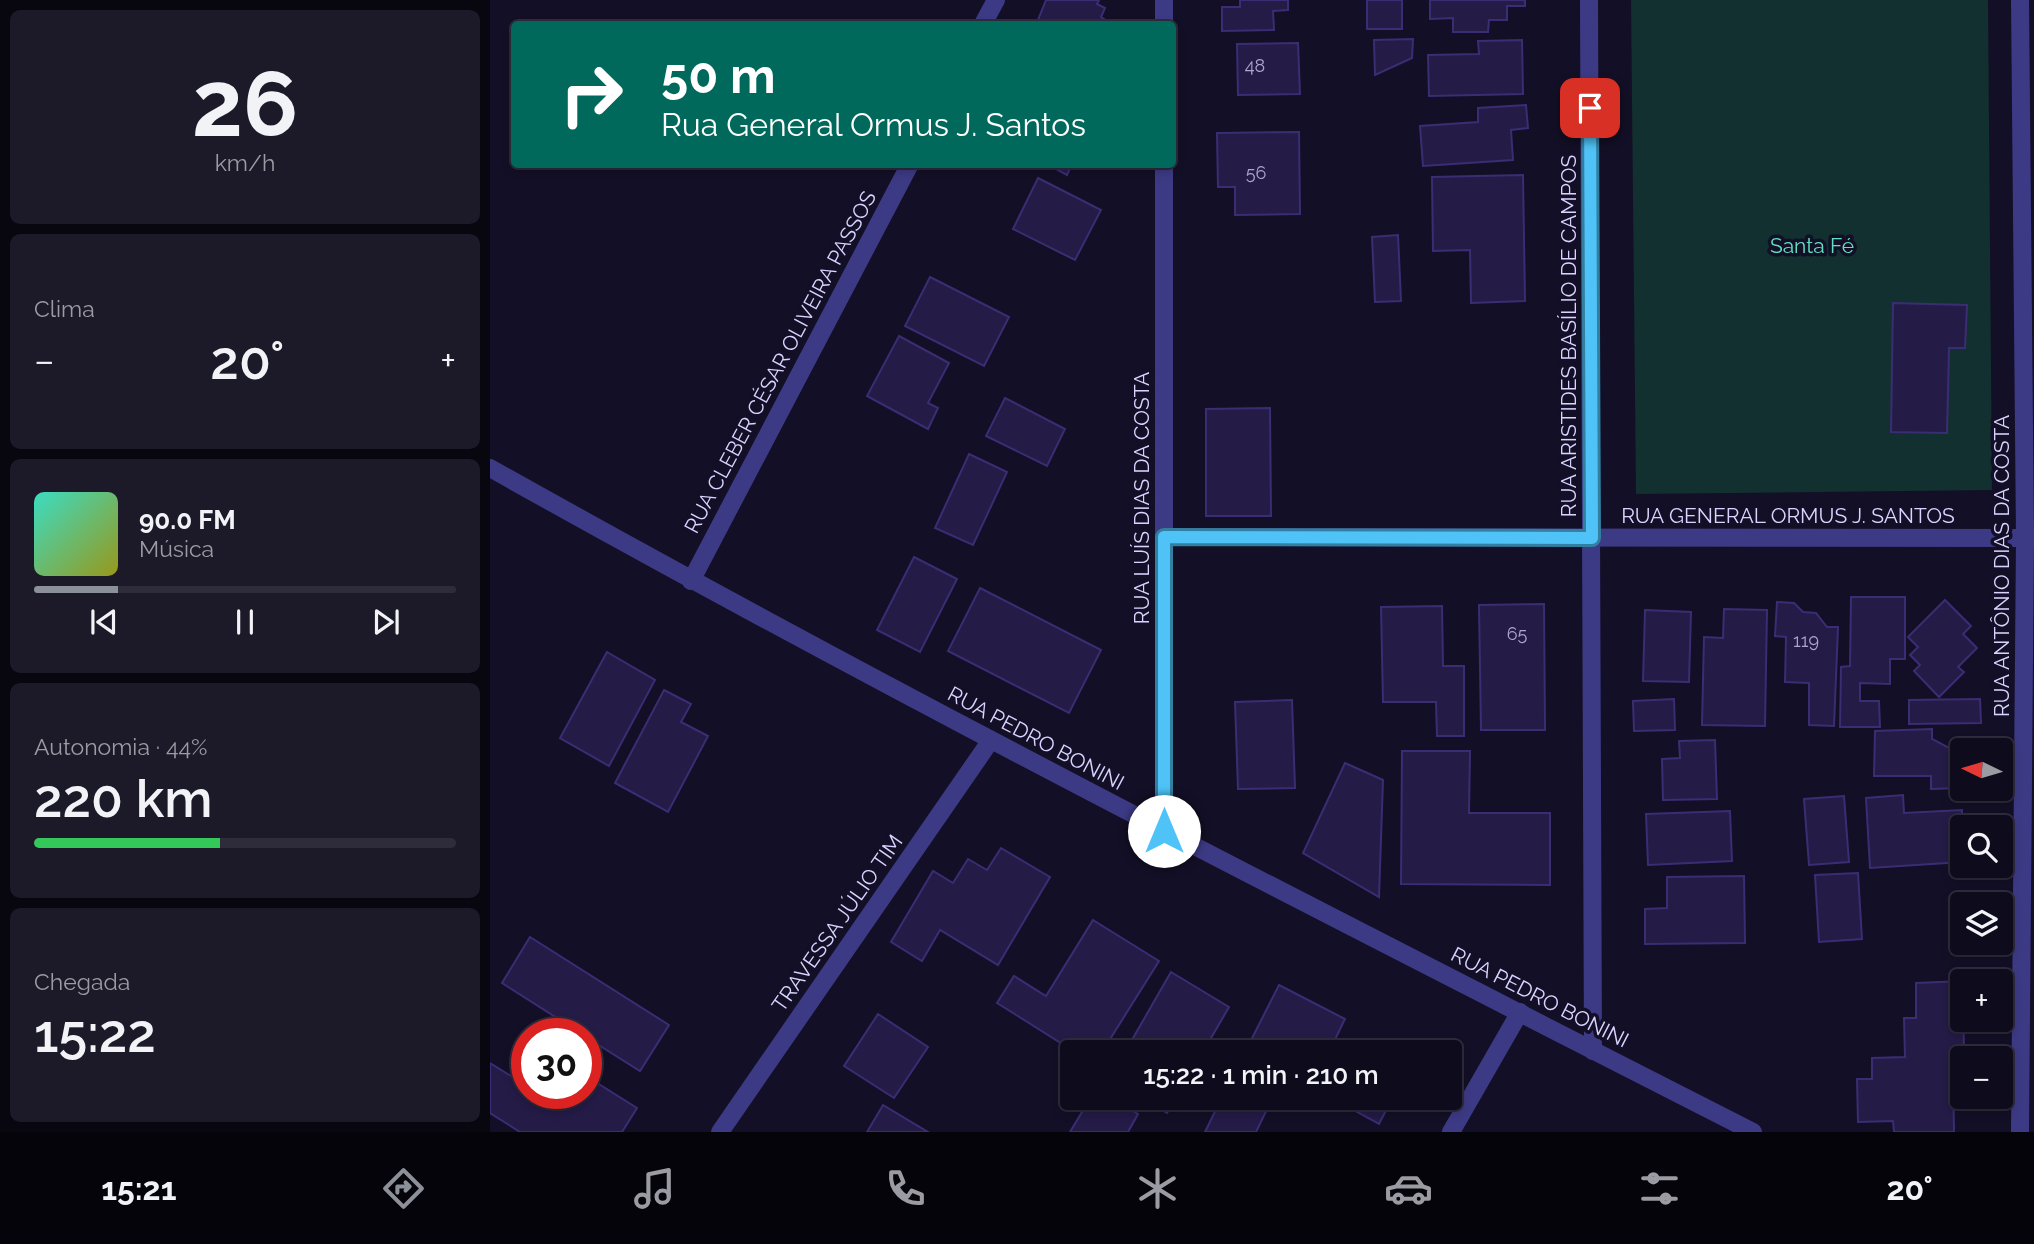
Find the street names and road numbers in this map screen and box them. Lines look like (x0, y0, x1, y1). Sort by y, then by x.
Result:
street label: RUA ARISTIDES BASÍLIO DE CAMPOS (1556, 154, 1581, 517)
street label: RUA CLEBER CÉSAR OLIVEIRA PASSOS (679, 186, 881, 537)
street label: RUA LUÍS DIAS DA COSTA (1129, 372, 1154, 624)
street label: RUA ANTÔNIO DIAS DA COSTA (1989, 415, 2014, 717)
street label: RUA GENERAL ORMUS J. SANTOS (1621, 503, 1955, 528)
street label: RUA PEDRO BONINI (944, 681, 1128, 795)
street label: TRAVESSA JÚLIO TIM (766, 830, 908, 1016)
street label: RUA PEDRO BONINI (1447, 941, 1633, 1053)

